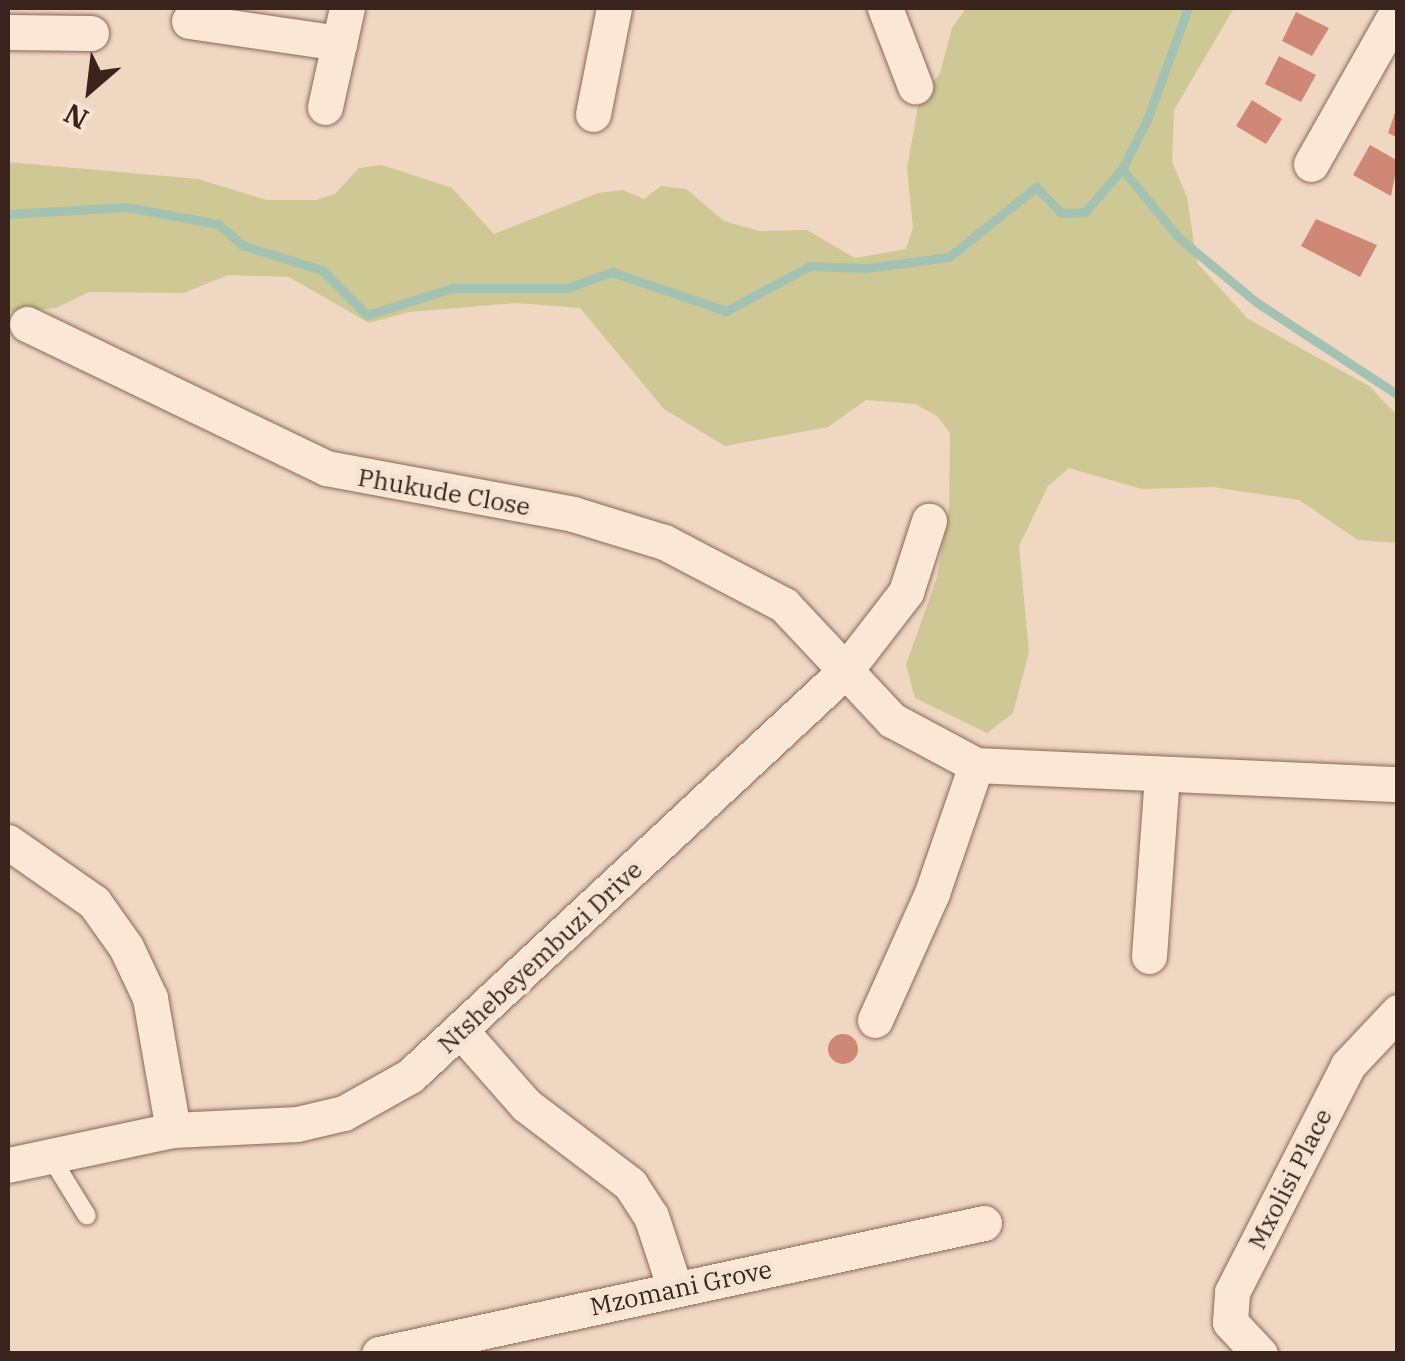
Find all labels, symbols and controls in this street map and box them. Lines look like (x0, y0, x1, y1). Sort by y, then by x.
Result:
north arrow (40, 40, 140, 140)
text: N (57, 95, 94, 138)
street label: Phukude Close (356, 462, 532, 522)
street label: Ntshebeyembuzi Drive (432, 855, 648, 1059)
street label: Mxolisi Place (1242, 1104, 1338, 1254)
street label: Mzomani Grove (587, 1254, 775, 1322)

